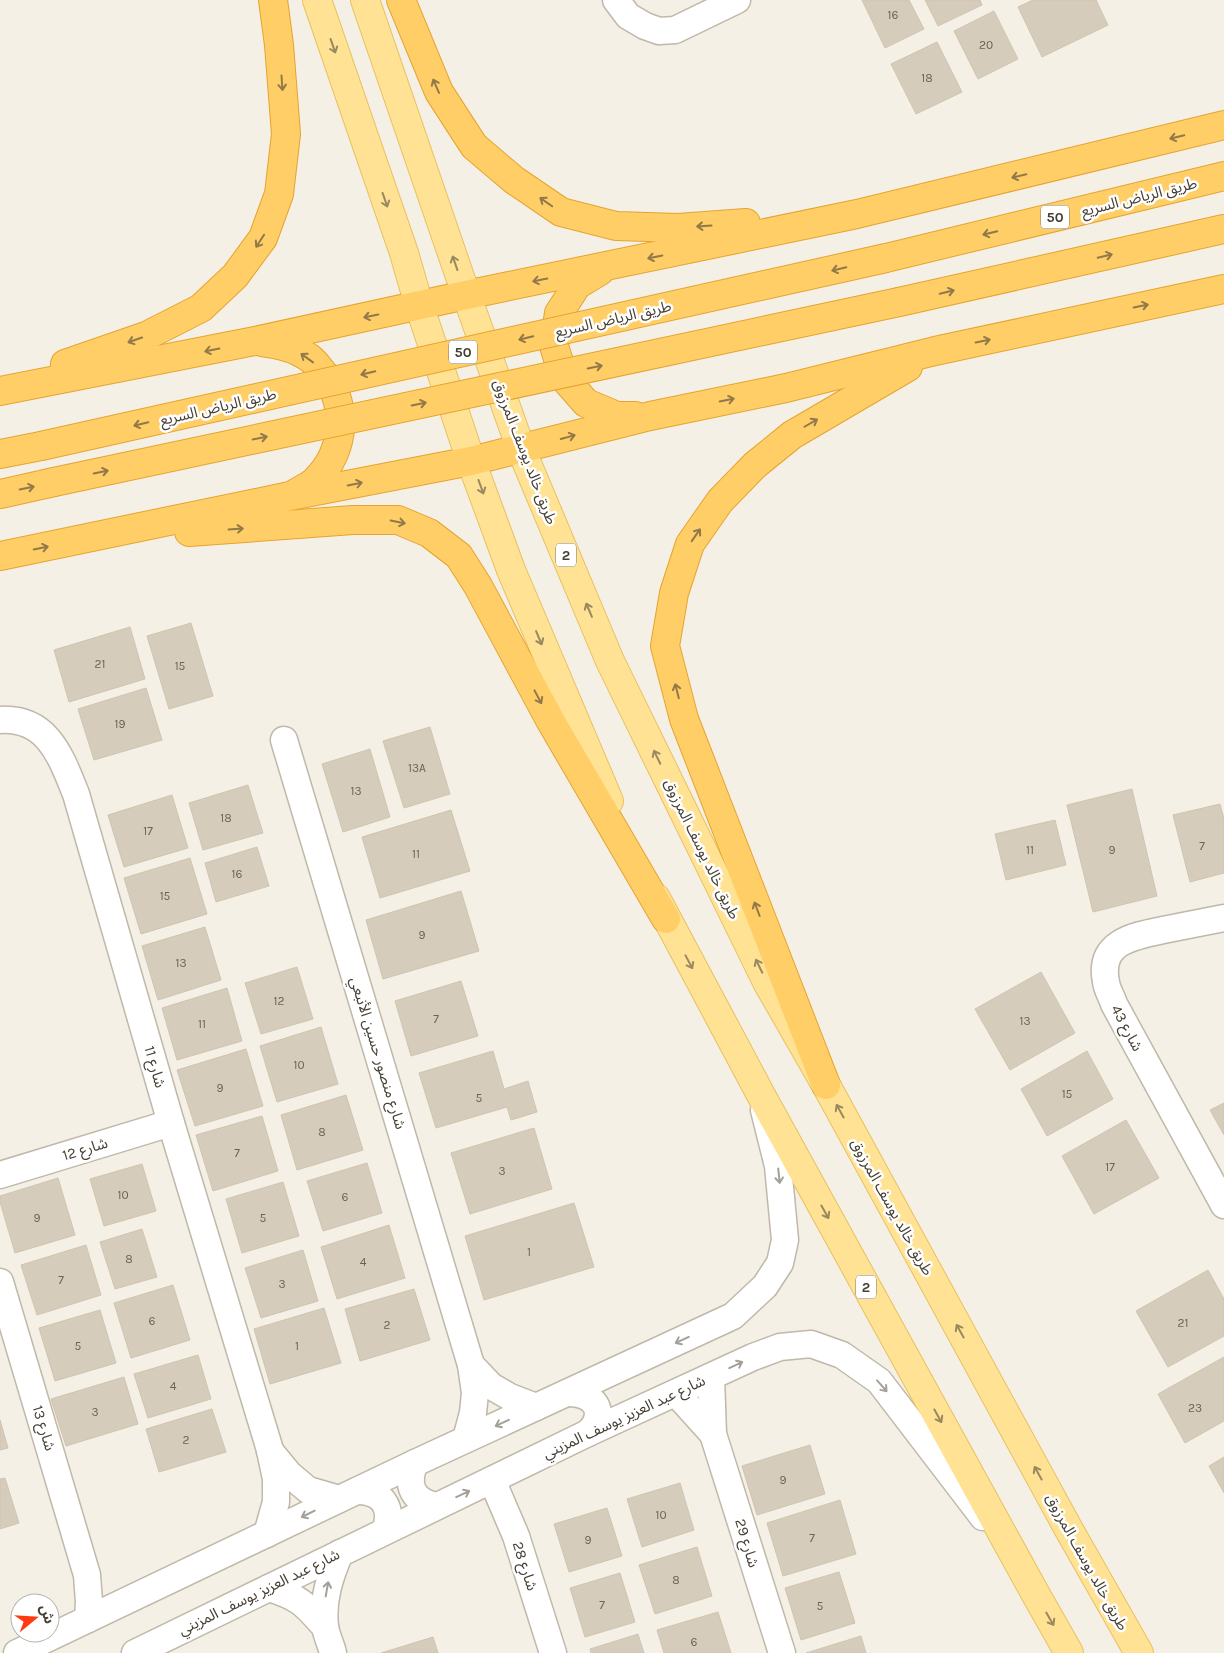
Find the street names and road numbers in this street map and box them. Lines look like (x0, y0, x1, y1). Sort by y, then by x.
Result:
street label: طريق الرياض السريع (1079, 174, 1200, 223)
road number: 50 (1041, 206, 1069, 228)
street label: طريق الرياض السريع (553, 297, 674, 344)
road number: 50 (449, 341, 477, 364)
street label: طريق خالد يوسف المرزوق (488, 377, 561, 527)
street label: طريق الرياض السريع (158, 385, 279, 432)
road number: 2 (556, 544, 576, 566)
street label: طريق خالد يوسف المرزوق (659, 776, 744, 922)
street label: شارع منصور حسين الأنبعي (343, 975, 410, 1132)
street label: شارع 43 (1105, 1002, 1147, 1056)
street label: شارع 11 (138, 1044, 170, 1091)
street label: شارع 12 (60, 1134, 111, 1167)
street label: طريق خالد يوسف المرزوق (846, 1135, 937, 1279)
road number: 2 (856, 1275, 876, 1298)
street label: شارع عبد العزيز يوسف المزيني (540, 1371, 710, 1465)
street label: شارع 13 (26, 1403, 59, 1454)
street label: طريق خالد يوسف المرزوق (1041, 1490, 1132, 1634)
street label: شارع 29 (728, 1516, 763, 1571)
street label: شارع 28 (506, 1539, 541, 1594)
street label: شارع عبد العزيز يوسف المزيني (175, 1545, 344, 1642)

